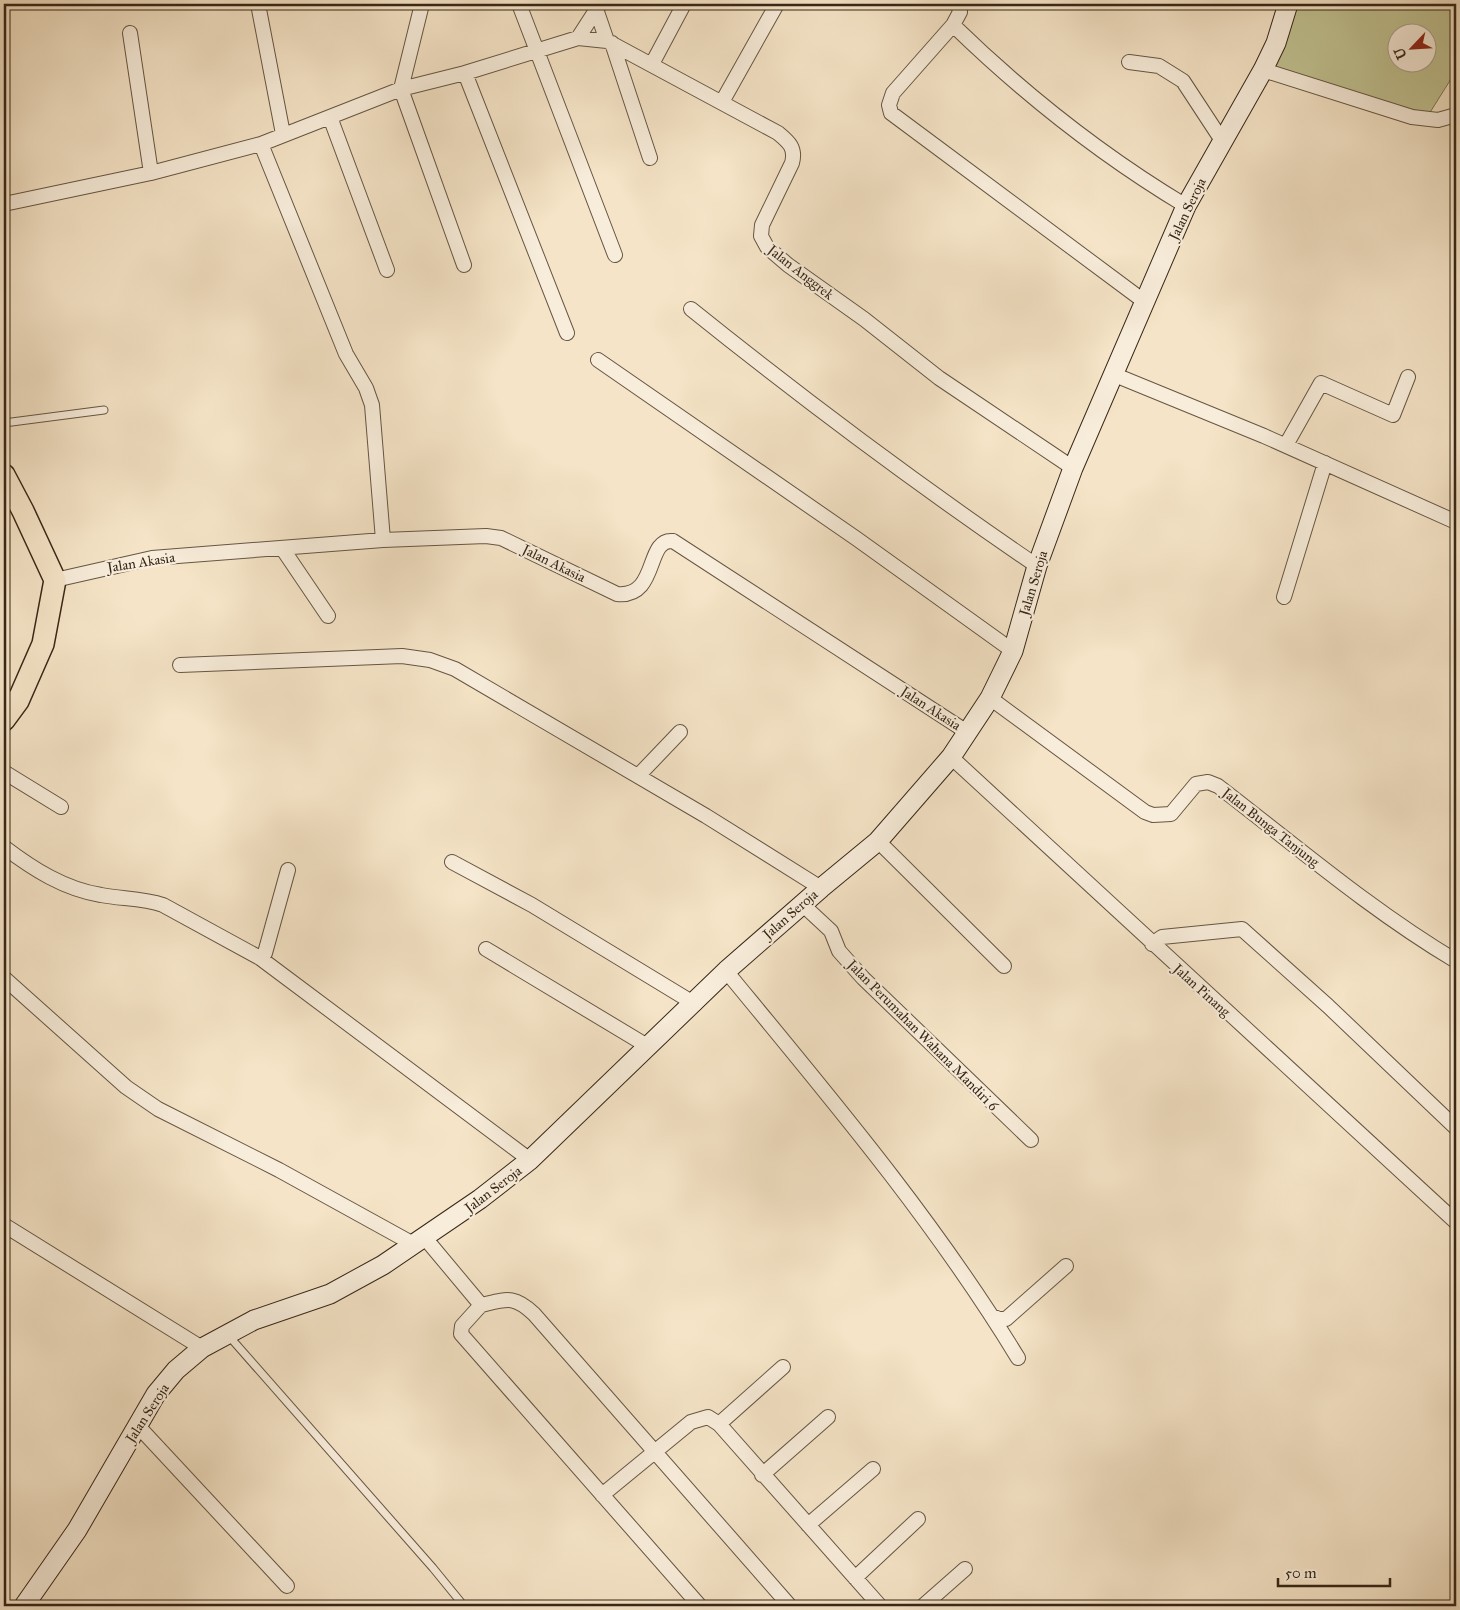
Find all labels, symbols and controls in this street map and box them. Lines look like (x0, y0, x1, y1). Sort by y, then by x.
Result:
north arrow (1388, 22, 1438, 72)
text: U (1390, 44, 1411, 62)
street label: Jalan Seroja (1164, 175, 1211, 245)
street label: Jalan Anggrek (762, 240, 837, 305)
street label: Jalan Akasia (517, 540, 588, 587)
street label: Jalan Akasia (104, 549, 176, 578)
street label: Jalan Seroja (1015, 549, 1052, 620)
street label: Jalan Akasia (895, 682, 964, 735)
street label: Jalan Bunga Tanjung (1217, 783, 1323, 872)
street label: Jalan Seroja (758, 886, 822, 945)
street label: Jalan Perumahan Wahana Mandiri 6 (841, 955, 1002, 1116)
street label: Jalan Pinang (1167, 959, 1234, 1021)
street label: Jalan Seroja (460, 1162, 526, 1218)
street label: Jalan Seroja (121, 1380, 174, 1448)
scale bar (1278, 1555, 1390, 1587)
text: 50 m (1285, 1564, 1317, 1582)

